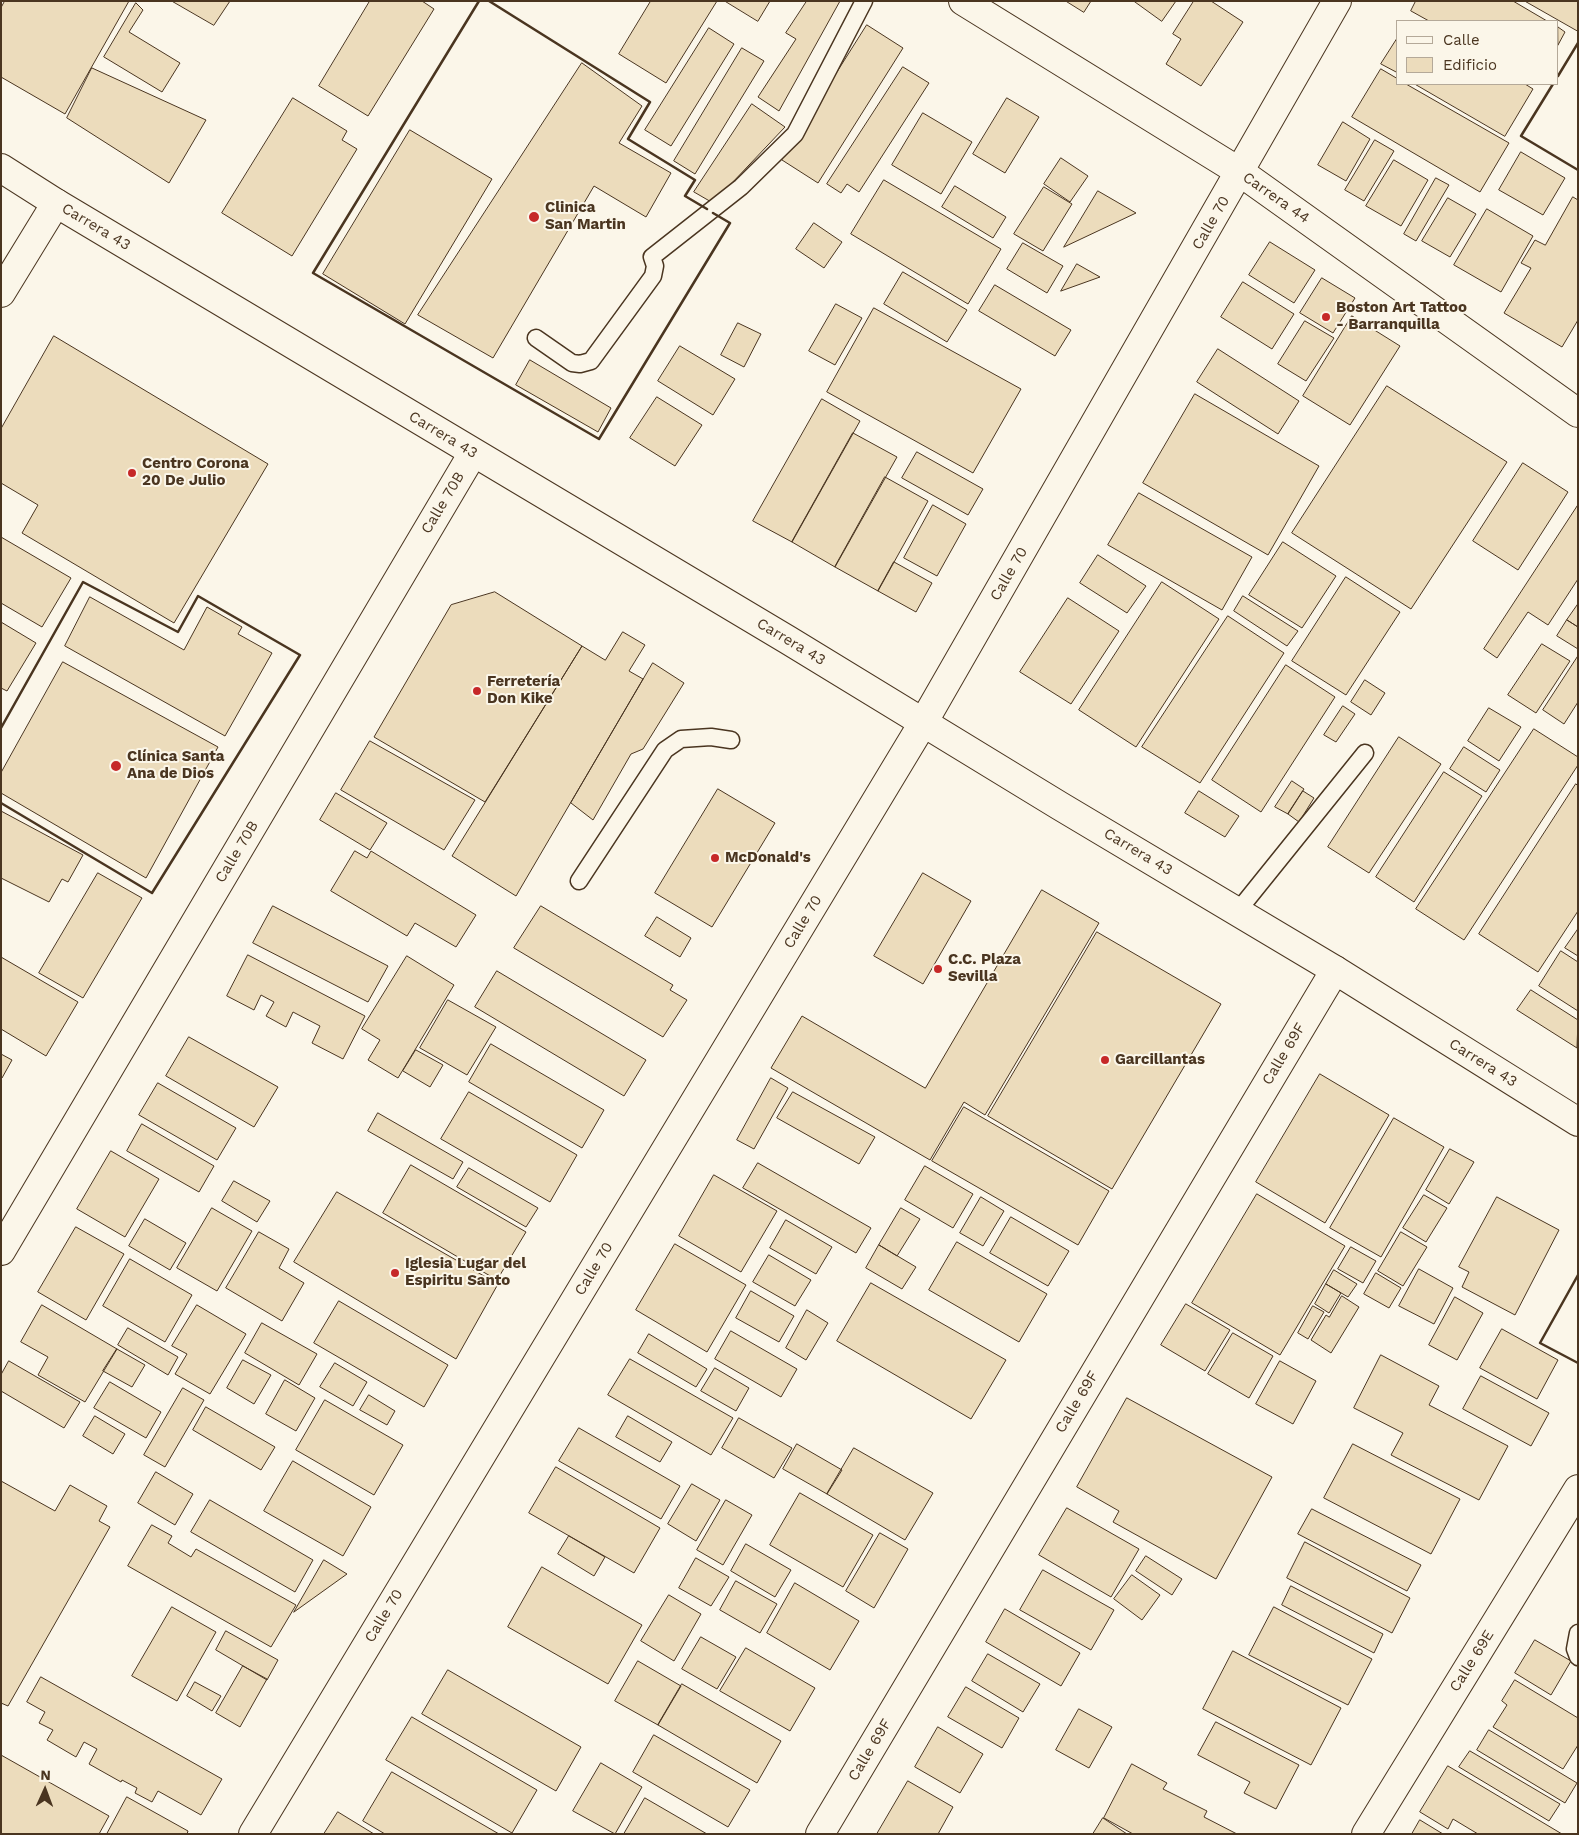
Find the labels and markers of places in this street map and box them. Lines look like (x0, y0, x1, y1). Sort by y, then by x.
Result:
place label: Clinica San Martin (545, 199, 626, 234)
marker: Clinica San Martin (527, 210, 541, 224)
place label: Boston Art Tattoo - Barranquilla (1336, 299, 1467, 334)
marker: Boston Art Tattoo - Barranquilla (1320, 311, 1332, 323)
place label: Centro Corona 20 De Julio (142, 455, 249, 490)
marker: Centro Corona 20 De Julio (126, 467, 138, 479)
place label: Ferretería Don Kike (487, 673, 560, 708)
marker: Ferretería Don Kike (471, 685, 483, 697)
place label: Clínica Santa Ana de Dios (127, 748, 225, 783)
marker: Clínica Santa Ana de Dios (109, 759, 123, 773)
place label: McDonald's (725, 849, 811, 867)
marker: McDonald's (709, 852, 721, 864)
place label: C.C. Plaza Sevilla (948, 951, 1021, 986)
marker: C.C. Plaza Sevilla (932, 963, 944, 975)
place label: Garcillantas (1115, 1051, 1205, 1069)
marker: Garcillantas (1099, 1054, 1111, 1066)
place label: Iglesia Lugar del Espiritu Santo (405, 1255, 526, 1290)
marker: Iglesia Lugar del Espiritu Santo (389, 1267, 401, 1279)

